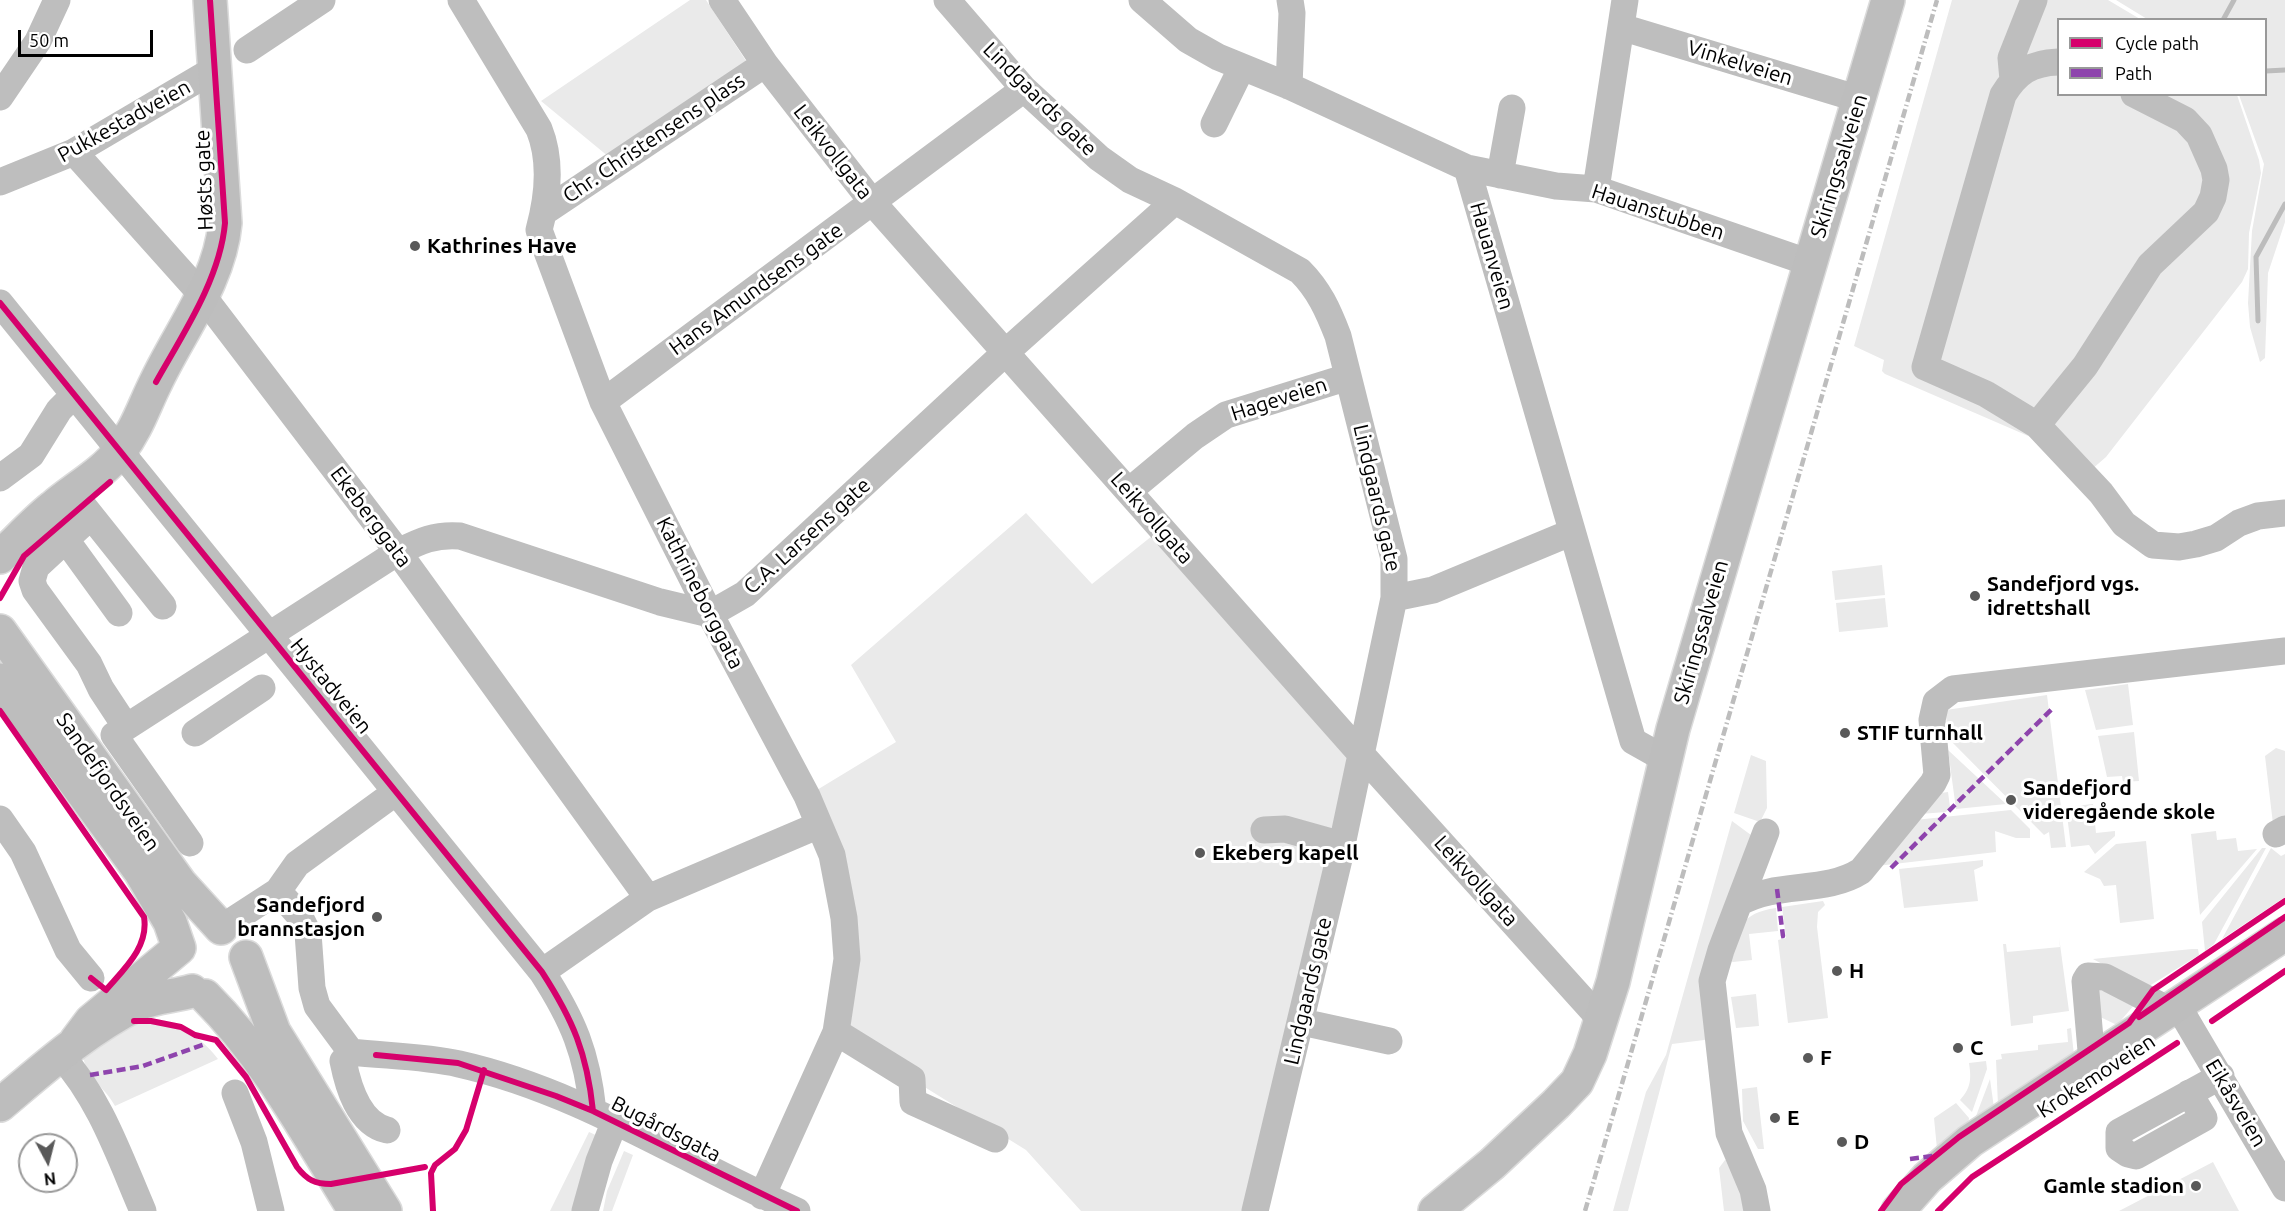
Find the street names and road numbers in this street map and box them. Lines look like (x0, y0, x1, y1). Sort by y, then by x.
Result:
street label: Vinkelveien (1684, 35, 1796, 91)
street label: Lindgaards gate (978, 37, 1102, 161)
street label: Chr. Christensens plass (558, 68, 750, 208)
street label: Pukkestadveien (53, 74, 195, 168)
street label: Skiringssalveien (1805, 91, 1873, 241)
street label: Leikvollgata (788, 100, 878, 204)
street label: Høsts gate (190, 129, 218, 231)
street label: Hauanstubben (1589, 179, 1727, 245)
street label: Hauanveien (1465, 199, 1519, 313)
street label: Hans Amundsens gate (664, 217, 848, 361)
street label: Hageveien (1228, 372, 1330, 426)
street label: Lindgaards gate (1348, 422, 1406, 574)
street label: Ekeberggata (325, 462, 417, 572)
street label: Leikvollgata (1105, 467, 1199, 569)
street label: C.A. Larsens gate (738, 472, 876, 600)
street label: Kathrineborggata (651, 513, 749, 673)
street label: Skiringssalveien (1668, 557, 1734, 707)
street label: Hystadveien (285, 633, 377, 739)
street label: Sandefjordsveien (51, 708, 165, 856)
street label: Leikvollgata (1429, 830, 1523, 932)
street label: Lindgaards gate (1279, 915, 1337, 1067)
street label: Krokemoveien (2032, 1028, 2160, 1124)
street label: Eikåsveien (2200, 1055, 2272, 1151)
street label: Bugårdsgata (607, 1091, 725, 1167)

